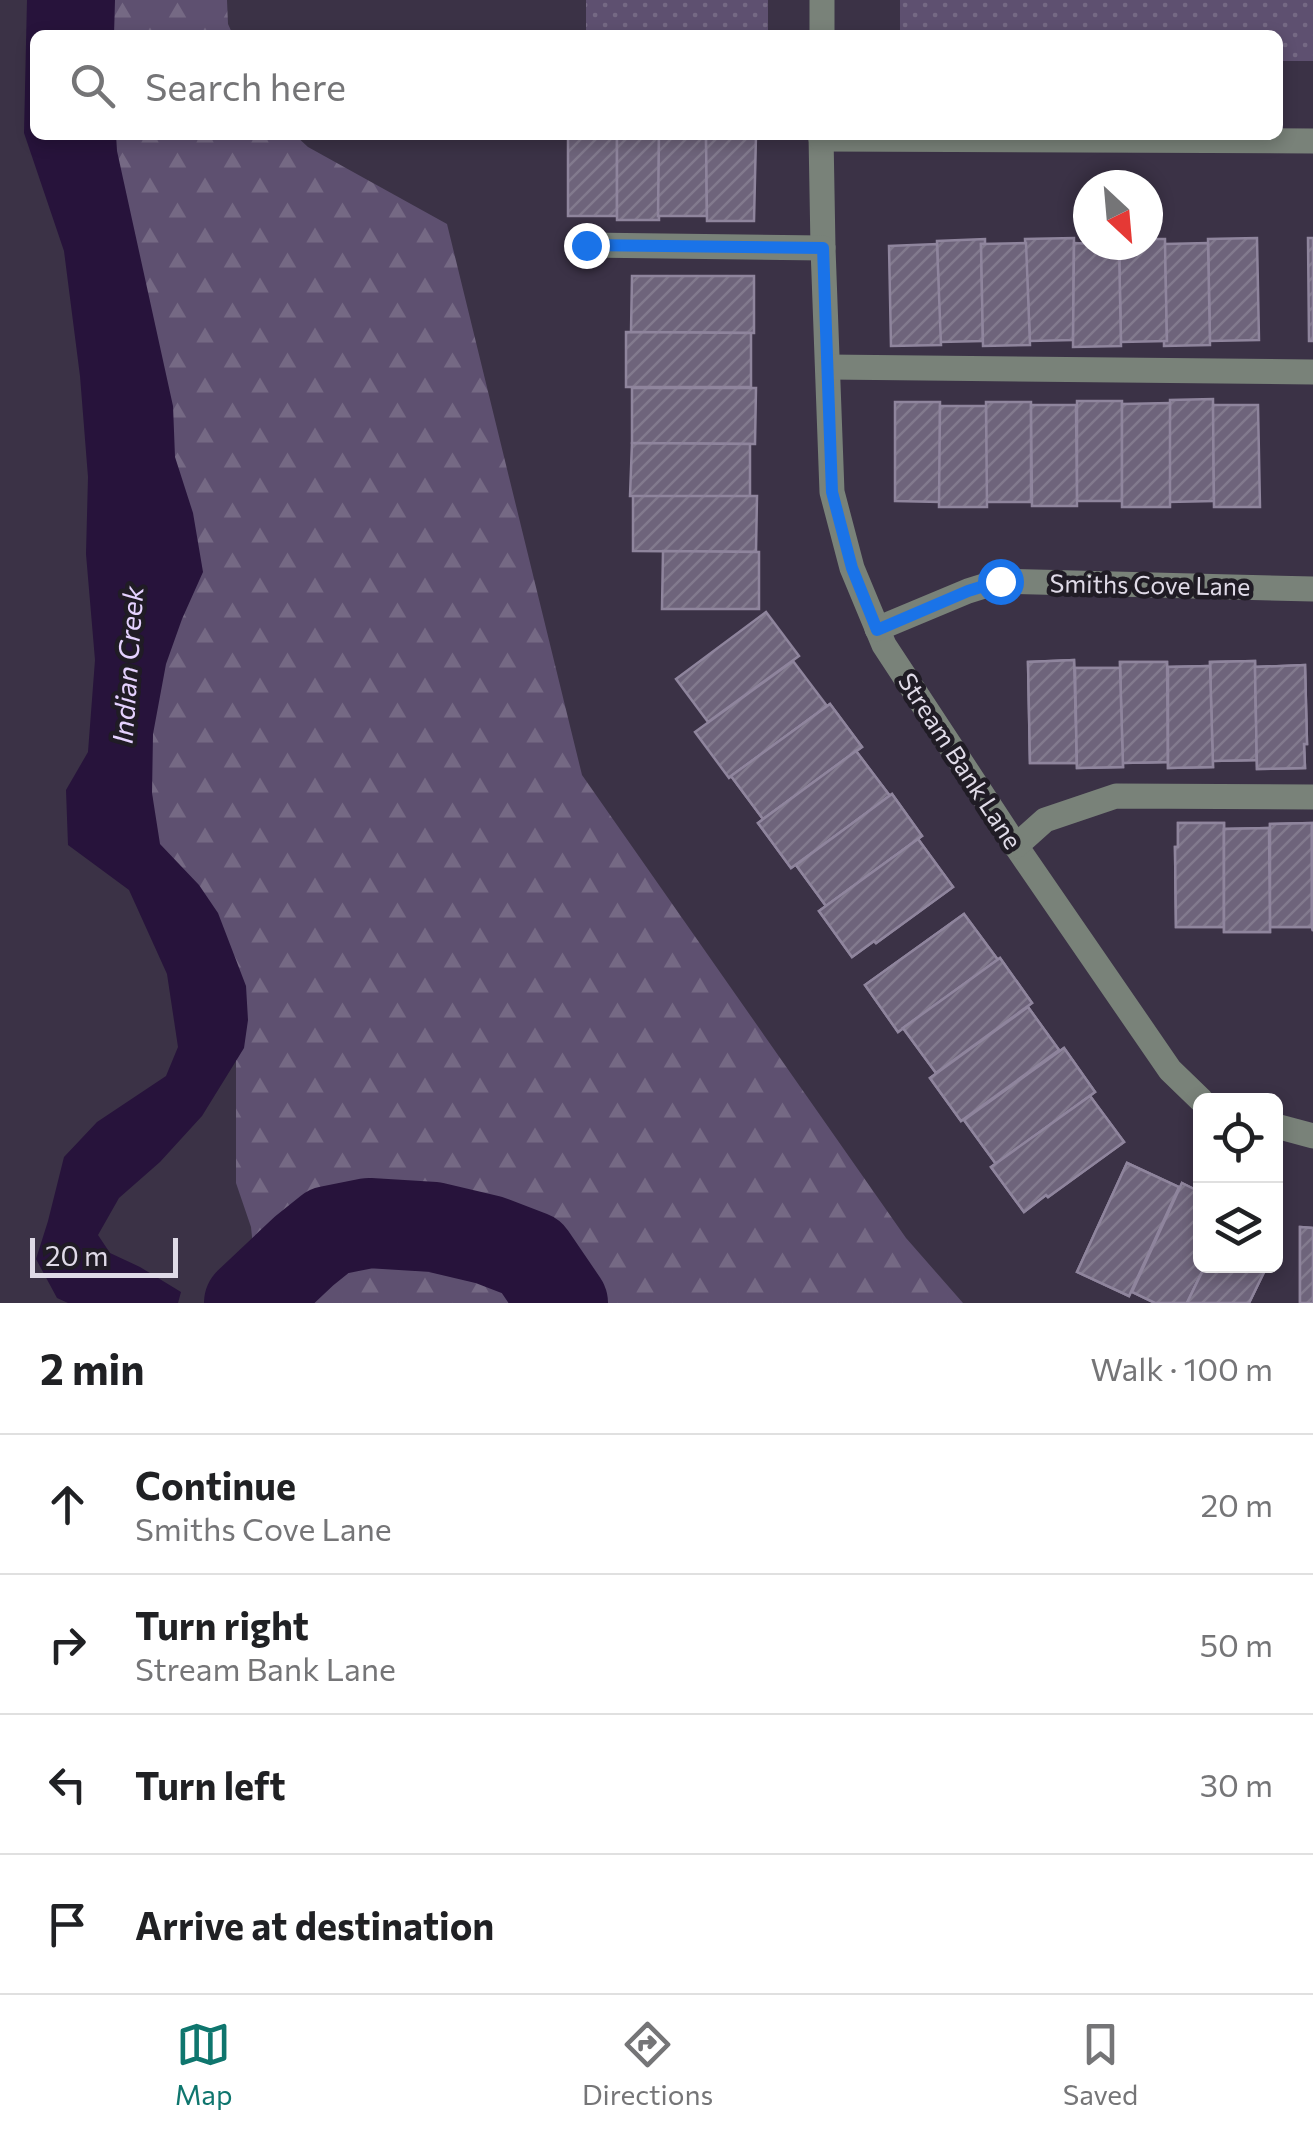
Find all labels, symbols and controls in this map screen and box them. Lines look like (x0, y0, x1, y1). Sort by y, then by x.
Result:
search box (30, 30, 1283, 140)
icon: search (65, 58, 120, 113)
text: Search here (145, 62, 346, 109)
north arrow (1073, 170, 1163, 260)
route end (564, 223, 610, 269)
route start (978, 559, 1024, 605)
street label: Smiths Cove Lane (1050, 567, 1251, 601)
water label: Indian Creek (105, 584, 150, 745)
street label: Stream Bank Lane (893, 667, 1029, 854)
map controls (1193, 1093, 1283, 1273)
button: locate (1193, 1093, 1283, 1183)
button: layers (1193, 1183, 1283, 1273)
scale bar (30, 1233, 178, 1278)
text: 20 m (45, 1238, 109, 1272)
text: 2 min (40, 1342, 145, 1394)
text: Walk · 100 m (1091, 1348, 1273, 1388)
text: Continue (135, 1461, 296, 1508)
icon: ahead (40, 1477, 95, 1532)
text: 20 m (1200, 1484, 1273, 1524)
text: Smiths Cove Lane (135, 1508, 392, 1548)
text: Turn right (135, 1601, 309, 1648)
icon: right (40, 1617, 95, 1672)
text: 50 m (1200, 1624, 1273, 1664)
text: Stream Bank Lane (135, 1648, 396, 1688)
icon: left (40, 1757, 95, 1812)
text: Turn left (135, 1761, 286, 1808)
text: 30 m (1200, 1764, 1273, 1804)
icon: arrive (40, 1897, 95, 1952)
text: Arrive at destination (135, 1901, 494, 1948)
tab: Map (175, 2017, 232, 2111)
tab: Directions (582, 2017, 713, 2111)
tab: Saved (1063, 2017, 1138, 2111)

